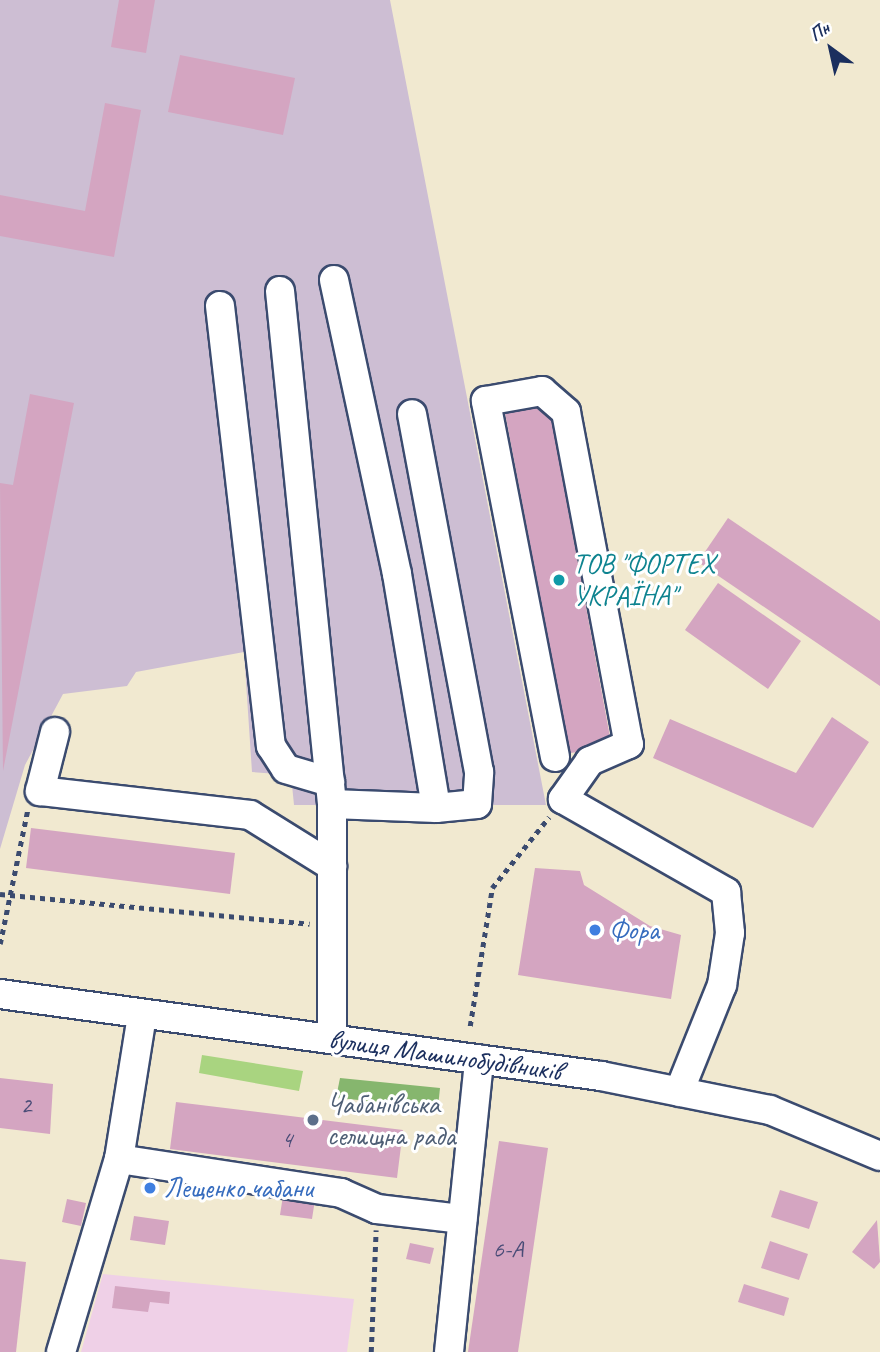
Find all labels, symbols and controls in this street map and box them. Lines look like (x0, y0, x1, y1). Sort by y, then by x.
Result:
north arrow (796, 14, 866, 84)
text: Пн (805, 16, 834, 47)
place label: ТОВ "ФОРТЕХ УКРАЇНА" (573, 547, 715, 613)
marker: ТОВ "ФОРТЕХ УКРАЇНА" (551, 572, 567, 588)
place label: Фора (609, 913, 659, 947)
marker: Фора (587, 922, 603, 938)
street label: вулиця Машинобудівників (327, 1022, 563, 1088)
place label: Чабанівська селищна рада (327, 1087, 455, 1153)
house number: 2 (21, 1092, 31, 1120)
marker: Чабанівська селищна рада (305, 1112, 321, 1128)
house number: 4 (282, 1126, 292, 1154)
place label: Лещенко чабани (164, 1171, 313, 1205)
marker: Лещенко чабани (142, 1180, 158, 1196)
house number: 6-А (493, 1236, 523, 1264)

